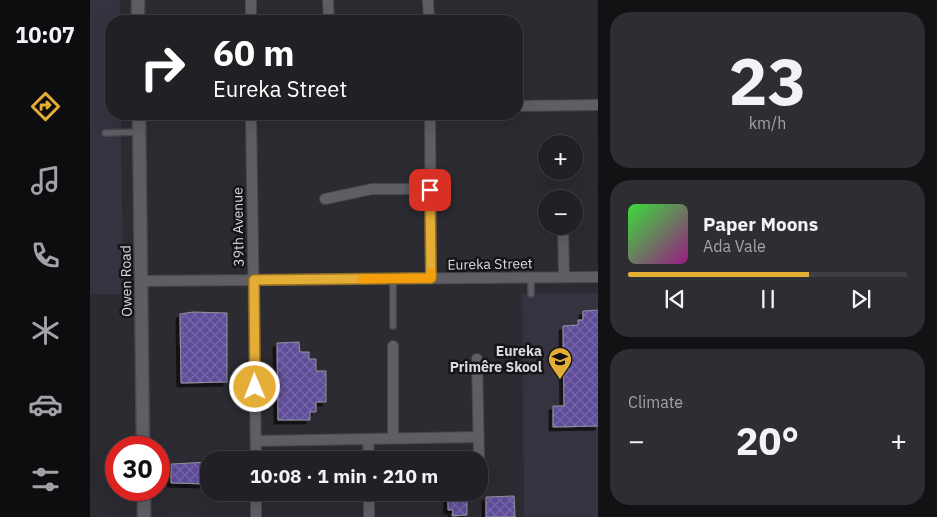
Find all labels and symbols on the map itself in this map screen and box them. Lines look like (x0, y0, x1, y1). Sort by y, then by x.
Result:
pin (409, 169, 451, 211)
street label: 39th Avenue (228, 187, 248, 267)
street label: Owen Road (116, 245, 136, 317)
street label: Eureka Street (447, 254, 533, 274)
place label: Eureka Primêre Skool (450, 342, 542, 376)
school or university icon: Eureka Primêre Skool (547, 346, 573, 380)
position arrow (228, 360, 280, 412)
speed limit sign: 30 (105, 436, 170, 501)

